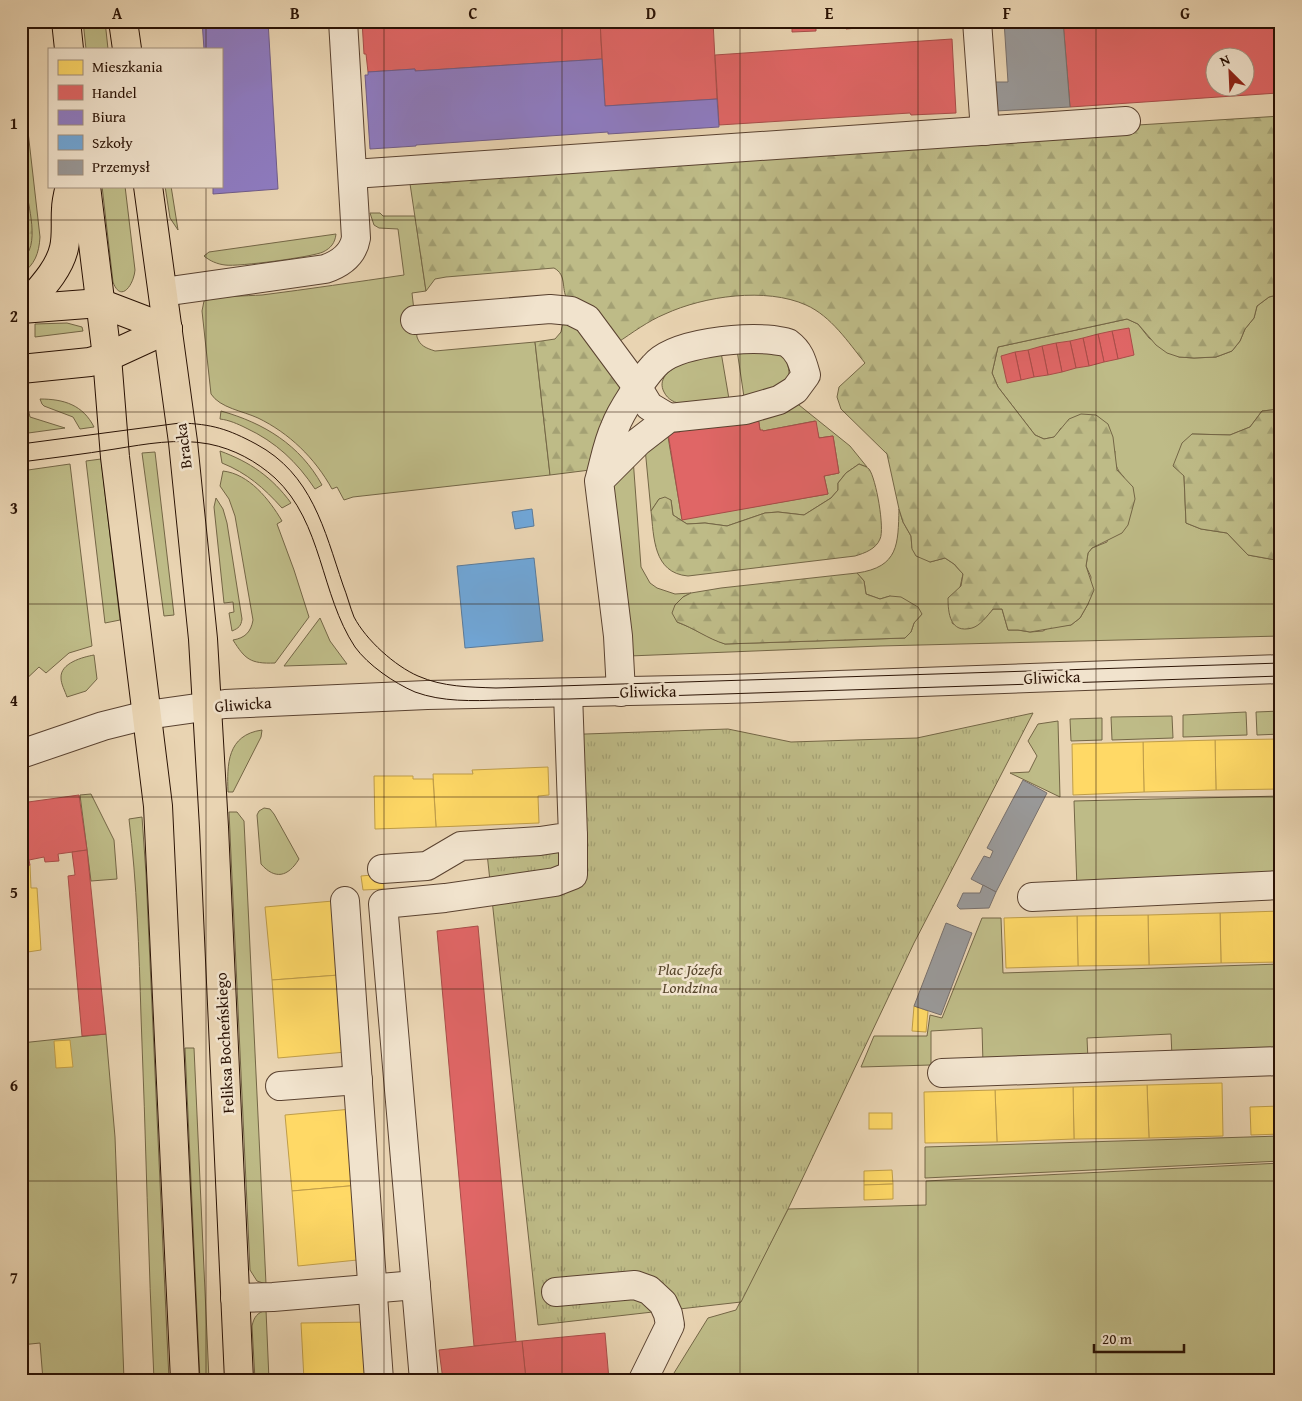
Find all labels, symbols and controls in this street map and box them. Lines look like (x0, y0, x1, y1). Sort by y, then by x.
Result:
text: A (112, 1, 123, 25)
text: B (290, 1, 300, 25)
text: C (468, 1, 478, 25)
text: D (646, 1, 656, 25)
text: E (825, 1, 834, 25)
text: F (1003, 1, 1011, 25)
text: G (1180, 1, 1190, 25)
legend (48, 48, 222, 188)
north arrow (1204, 48, 1254, 98)
text: N (1216, 49, 1234, 71)
text: Mieszkania (92, 56, 163, 77)
text: Handel (92, 82, 137, 103)
text: Biura (92, 106, 126, 127)
text: 1 (10, 111, 18, 135)
text: Szkoły (92, 132, 133, 153)
text: Przemysł (92, 156, 151, 177)
text: 2 (10, 304, 18, 328)
street label: Bracka (168, 421, 198, 470)
text: 3 (10, 496, 18, 520)
street label: Gliwicka (1023, 664, 1081, 690)
street label: Gliwicka (619, 678, 677, 703)
text: 4 (10, 688, 18, 712)
street label: Gliwicka (214, 690, 273, 718)
text: 5 (10, 880, 18, 904)
park label: Plac Józefa Londzina (657, 957, 723, 999)
street label: Feliksa Bocheńskiego (208, 972, 240, 1114)
text: 6 (10, 1073, 18, 1097)
text: 7 (10, 1265, 18, 1289)
scale bar (1094, 1321, 1184, 1353)
text: 20 m (1102, 1328, 1133, 1349)

